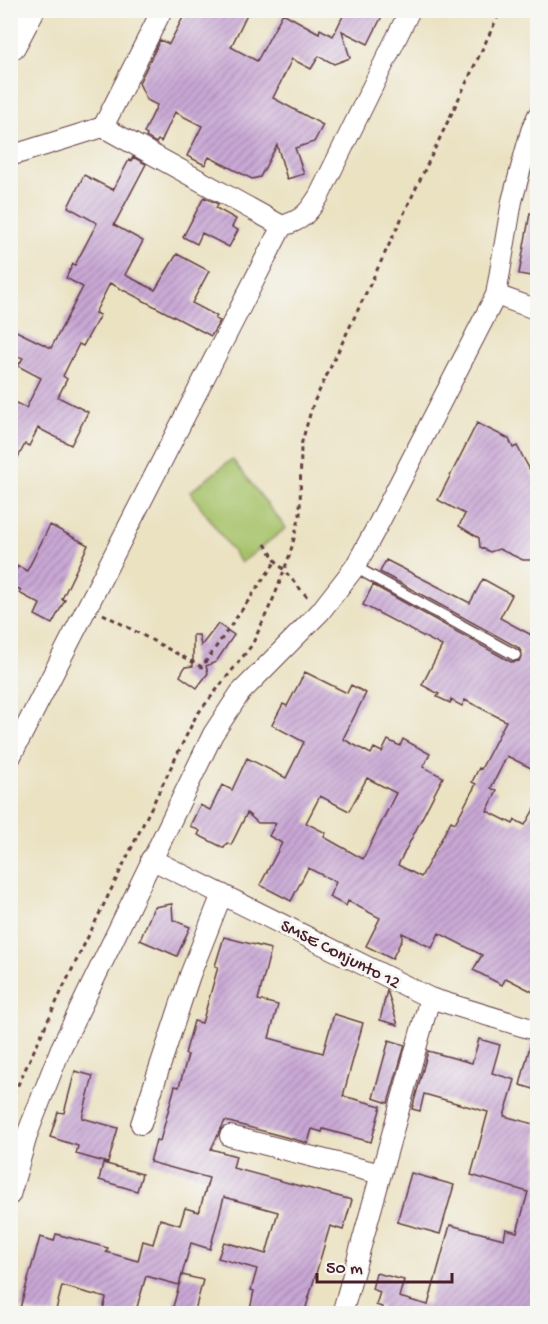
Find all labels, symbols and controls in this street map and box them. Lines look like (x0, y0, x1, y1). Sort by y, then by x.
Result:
street label: SMSE Conjunto 12 (276, 916, 403, 995)
scale bar (317, 1246, 452, 1284)
text: 50 m (326, 1259, 363, 1280)

